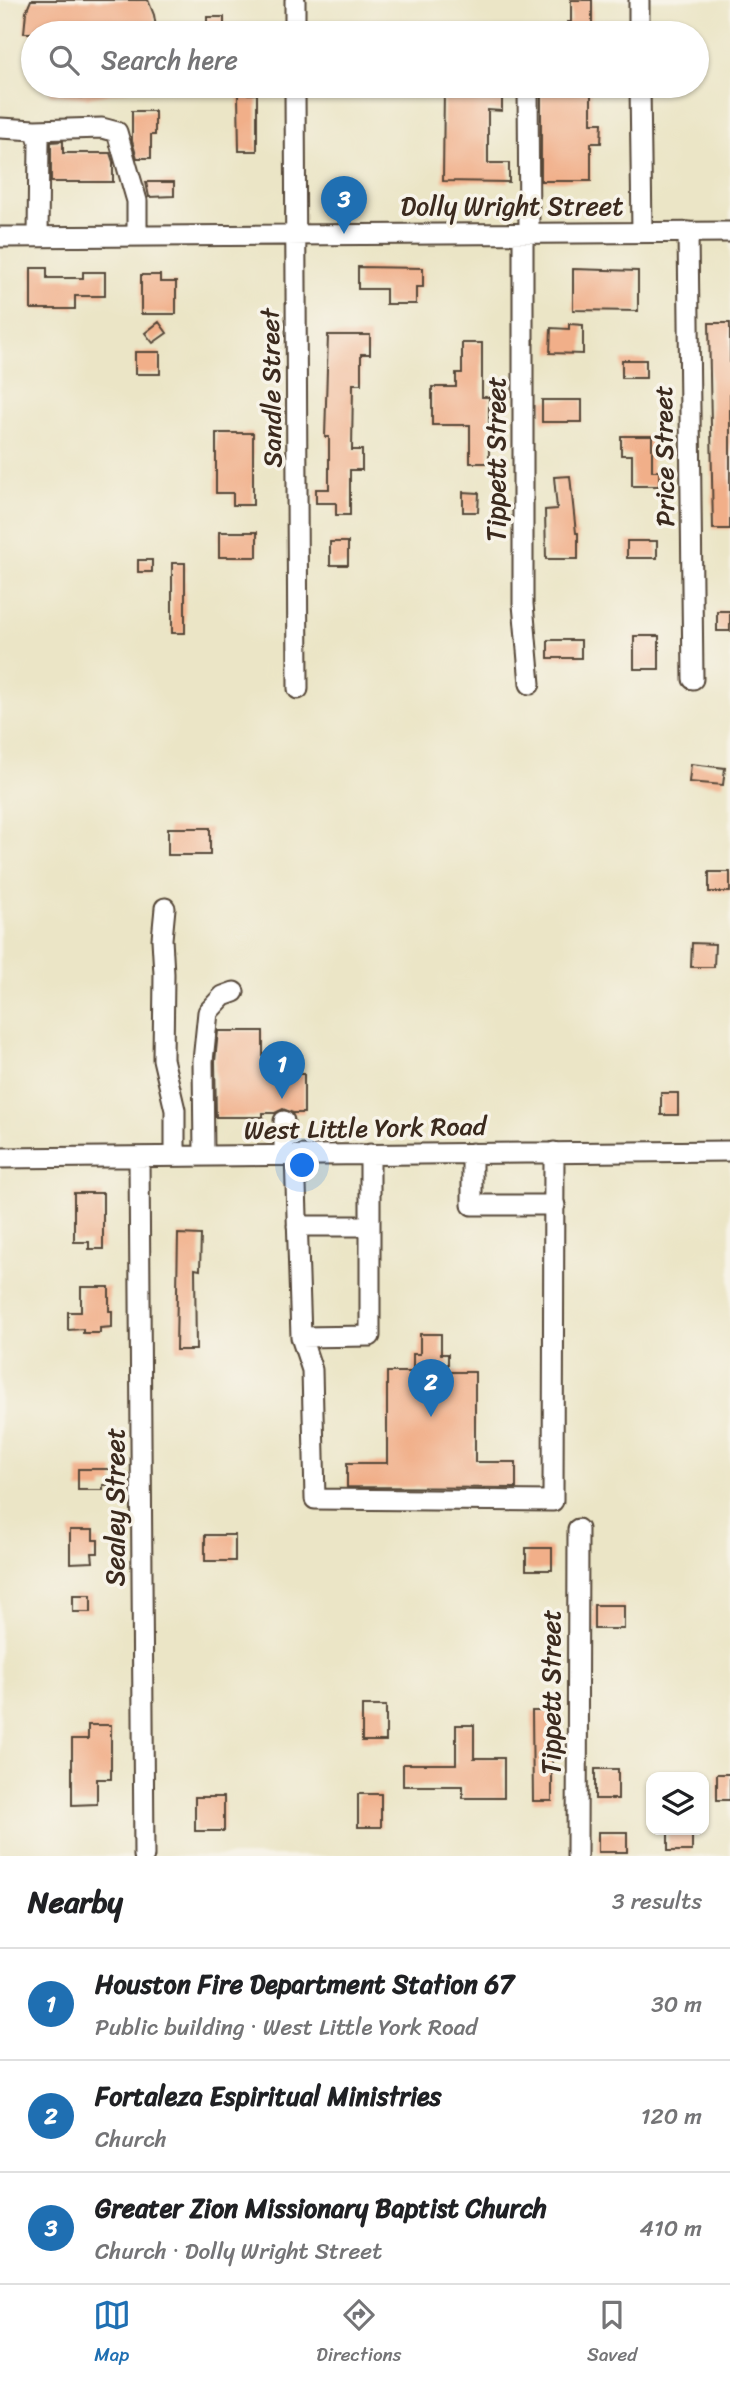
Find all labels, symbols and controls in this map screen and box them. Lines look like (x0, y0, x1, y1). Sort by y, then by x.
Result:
search box (21, 21, 709, 98)
text: Search here (101, 37, 238, 83)
icon: search (45, 41, 83, 79)
pin: 3 (321, 176, 367, 234)
street label: Dolly Wright Street (400, 183, 624, 229)
street label: Sandle Street (247, 306, 295, 468)
street label: Tippett Street (473, 376, 519, 542)
street label: Price Street (640, 385, 688, 527)
pin: 1 (259, 1041, 305, 1099)
street label: West Little York Road (243, 1103, 489, 1153)
your location (285, 1148, 319, 1182)
pin: 2 (408, 1359, 454, 1417)
street label: Sealey Street (92, 1428, 138, 1586)
street label: Tippett Street (528, 1609, 574, 1775)
map controls (646, 1772, 709, 1835)
button: layers (646, 1772, 709, 1835)
text: Nearby (28, 1875, 123, 1929)
text: 3 results (612, 1881, 702, 1922)
text: Houston Fire Department Station 67 (95, 1961, 514, 2007)
text: 1 (46, 1984, 56, 2025)
text: 30 m (651, 1984, 702, 2025)
text: Public building · West Little York Road (95, 2007, 477, 2048)
text: Fortaleza Espiritual Ministries (95, 2073, 442, 2119)
text: 2 (44, 2096, 58, 2137)
text: 120 m (641, 2096, 702, 2137)
text: Church (95, 2119, 167, 2160)
text: Greater Zion Missionary Baptist Church (95, 2185, 547, 2231)
text: 3 (45, 2208, 57, 2249)
text: 410 m (640, 2208, 702, 2249)
text: Church · Dolly Wright Street (95, 2231, 382, 2272)
tab: Map (93, 2296, 131, 2371)
tab: Directions (316, 2296, 402, 2371)
tab: Saved (587, 2296, 637, 2371)

